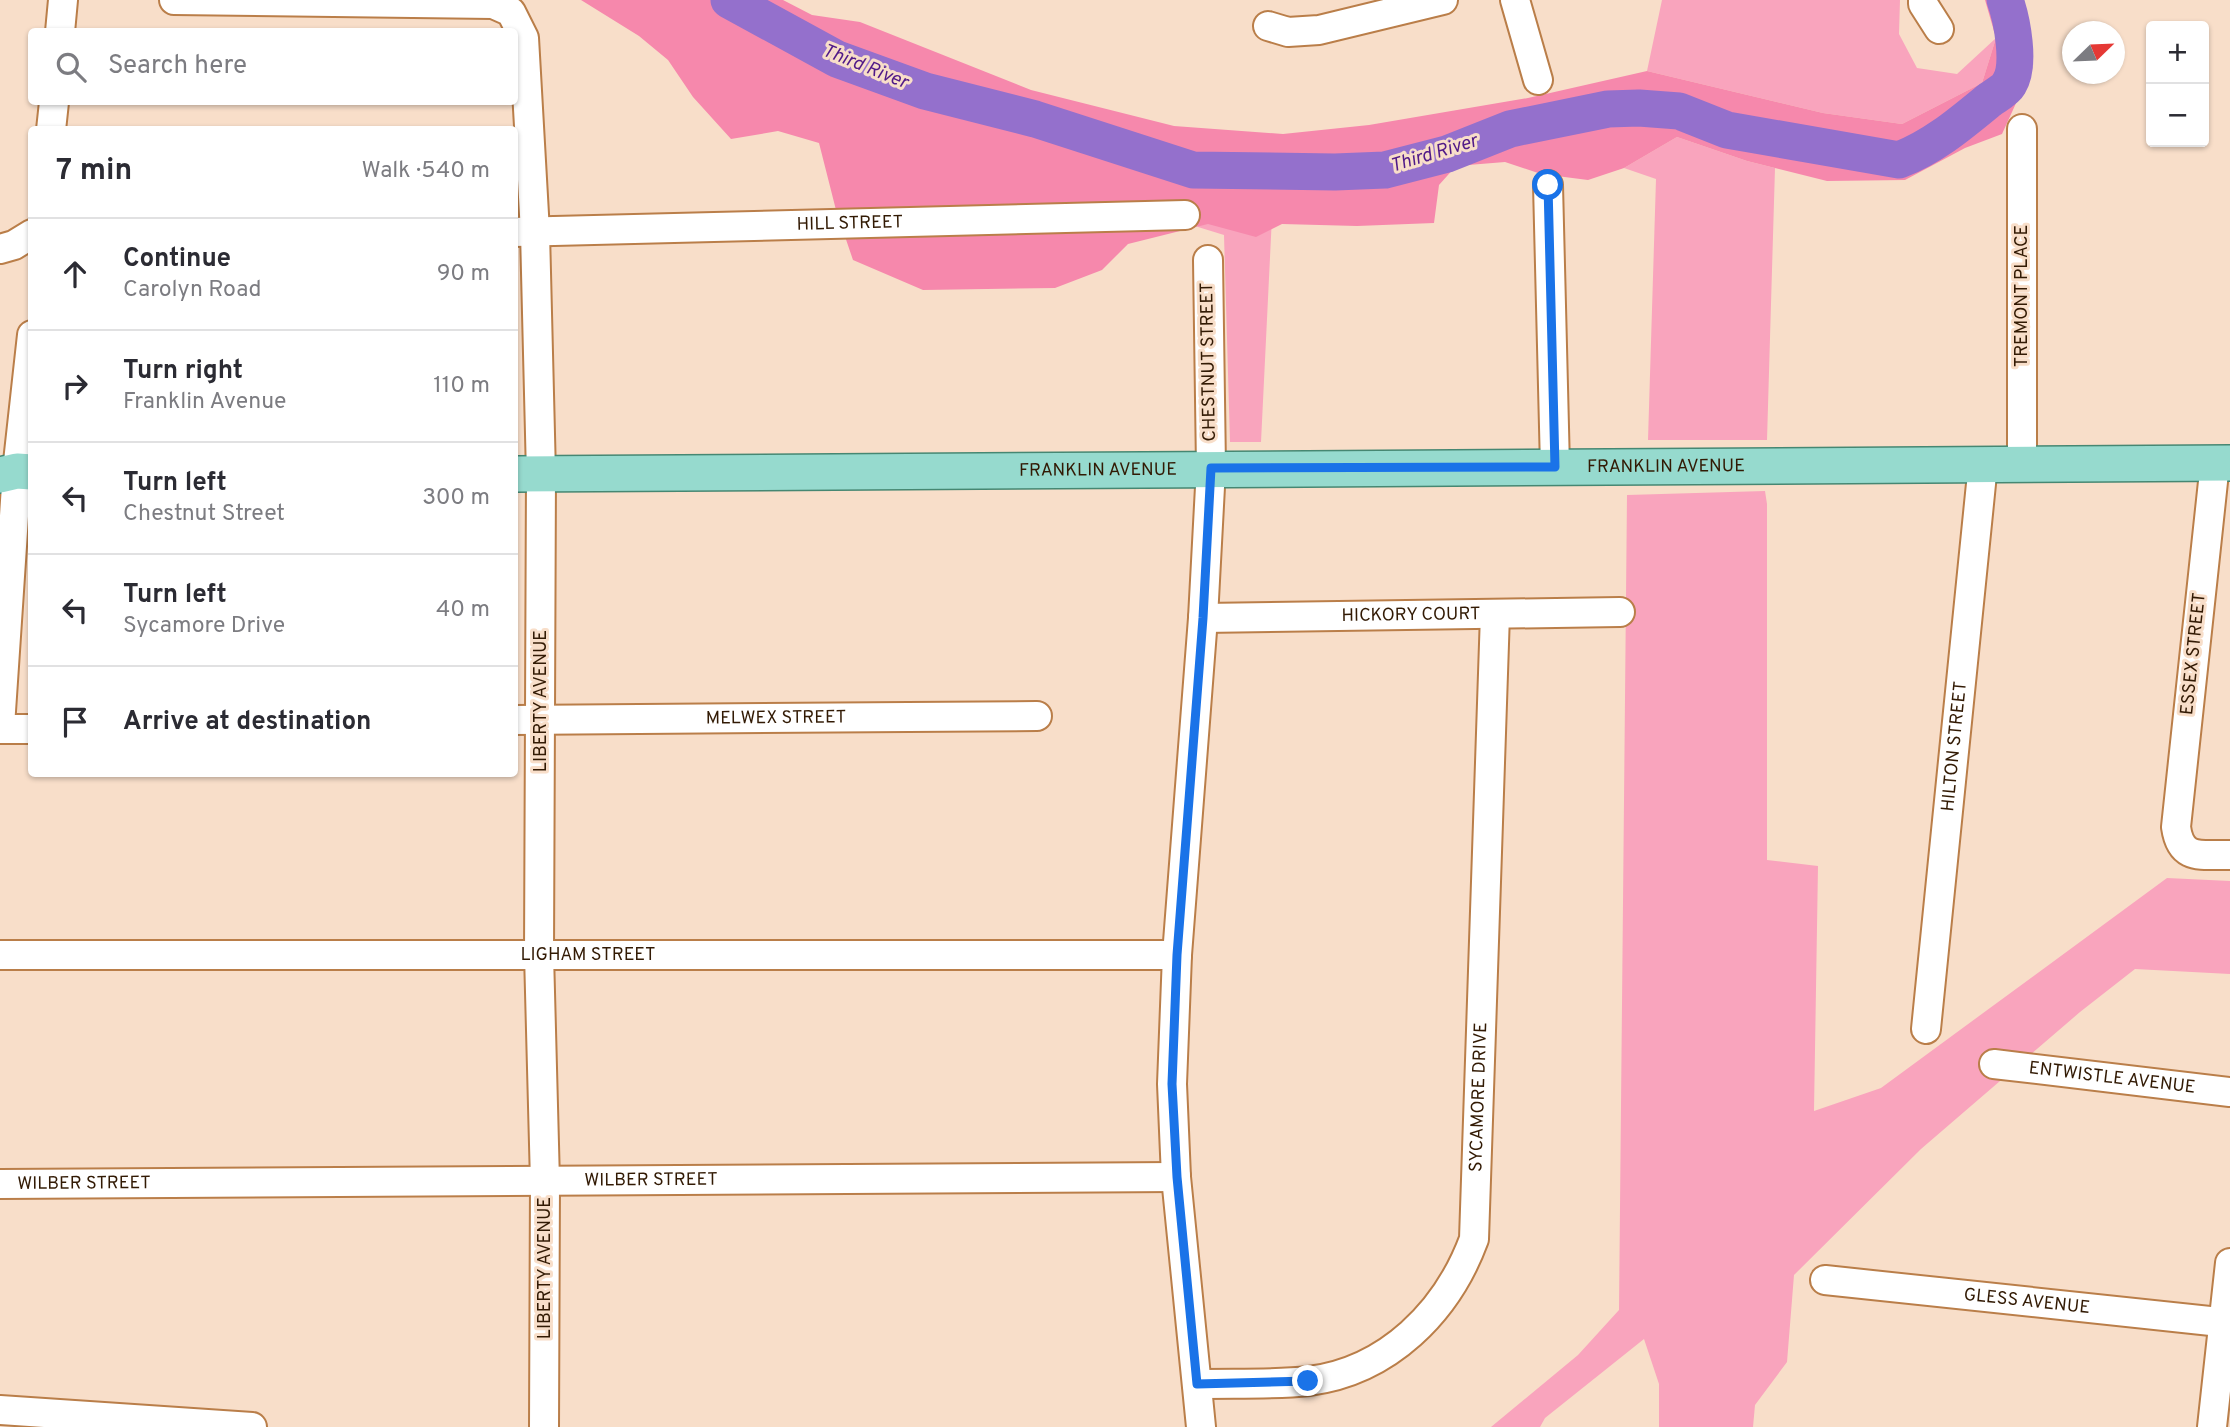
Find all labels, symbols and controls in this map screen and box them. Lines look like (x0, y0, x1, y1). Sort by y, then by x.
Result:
north arrow (2062, 21, 2125, 84)
map controls (2146, 21, 2209, 147)
button: + (2146, 21, 2209, 84)
search box (28, 28, 518, 105)
water label: Third River (819, 39, 913, 96)
icon: search (52, 48, 90, 86)
text: Search here (108, 50, 247, 83)
button: − (2146, 84, 2209, 147)
water label: Third River (1387, 129, 1482, 179)
text: 7 min (56, 153, 132, 190)
text: Walk · 540 m (361, 157, 490, 186)
route start (1532, 169, 1563, 200)
street label: HILL STREET (796, 211, 903, 236)
street label: TREMONT PLACE (2011, 225, 2034, 367)
text: Continue (123, 243, 231, 276)
icon: ahead (56, 255, 94, 293)
text: 90 m (437, 260, 490, 289)
text: Carolyn Road (123, 276, 262, 305)
street label: CHESTNUT STREET (1196, 282, 1222, 442)
text: Turn right (123, 355, 243, 388)
icon: right (56, 367, 94, 405)
text: 110 m (433, 372, 490, 401)
text: Franklin Avenue (123, 388, 286, 417)
street label: FRANKLIN AVENUE (1587, 455, 1745, 479)
street label: FRANKLIN AVENUE (1019, 458, 1177, 482)
text: Turn left (123, 467, 227, 500)
icon: left (56, 479, 94, 517)
text: 300 m (422, 484, 490, 513)
text: Chestnut Street (123, 500, 285, 529)
text: Turn left (123, 579, 227, 612)
icon: left (56, 591, 94, 629)
street label: ESSEX STREET (2176, 592, 2212, 716)
text: 40 m (436, 596, 490, 625)
street label: HICKORY COURT (1341, 603, 1481, 628)
text: Sycamore Drive (123, 612, 285, 641)
street label: LIBERTY AVENUE (530, 630, 553, 772)
street label: HILTON STREET (1937, 680, 1973, 813)
icon: arrive (56, 703, 94, 741)
text: Arrive at destination (123, 706, 371, 739)
street label: MELWEX STREET (706, 706, 846, 730)
street label: LIGHAM STREET (520, 944, 656, 967)
street label: SYCAMORE DRIVE (1465, 1022, 1493, 1172)
street label: ENTWISTLE AVENUE (2028, 1057, 2197, 1099)
street label: WILBER STREET (584, 1168, 718, 1192)
street label: WILBER STREET (17, 1172, 151, 1195)
street label: LIBERTY AVENUE (534, 1197, 557, 1339)
street label: GLESS AVENUE (1963, 1283, 2091, 1320)
route end (1292, 1365, 1323, 1396)

